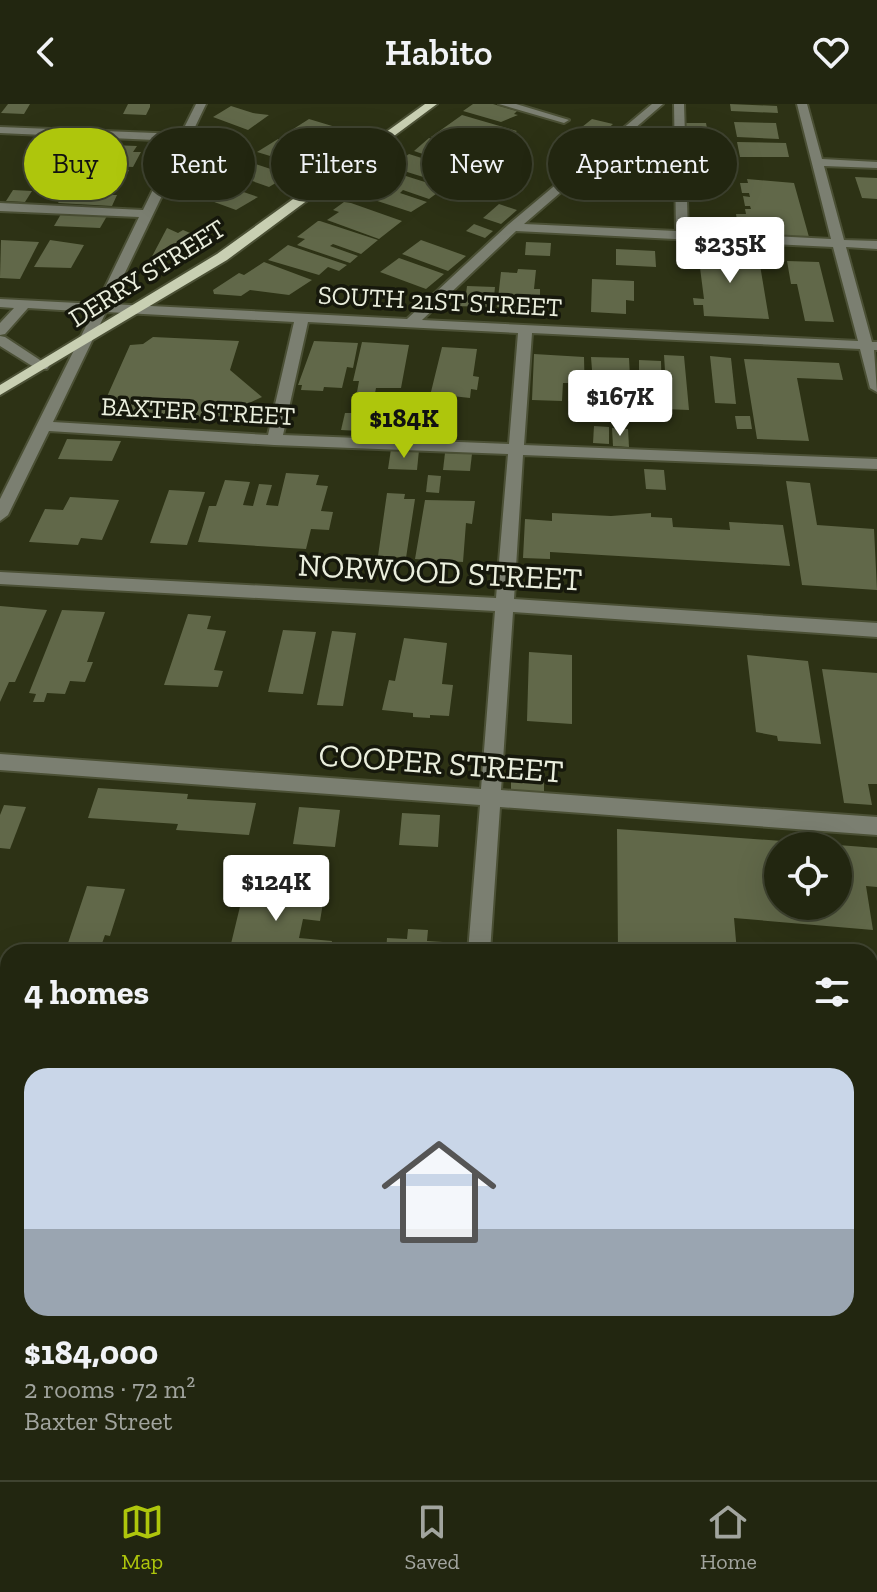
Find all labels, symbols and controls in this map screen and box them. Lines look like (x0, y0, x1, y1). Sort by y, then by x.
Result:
icon: back (24, 30, 68, 74)
icon: heart (809, 30, 853, 74)
text: Habito (385, 31, 492, 74)
chip: Buy (24, 128, 127, 200)
chip: Rent (143, 128, 255, 200)
chip: Filters (271, 128, 406, 200)
chip: New (422, 128, 532, 200)
chip: Apartment (548, 128, 737, 200)
street label: DERRY STREET (63, 212, 231, 334)
pin: $235K (674, 217, 786, 285)
text: $235K (694, 227, 766, 259)
street label: SOUTH 21ST STREET (317, 279, 563, 323)
pin: $167K (564, 370, 676, 438)
text: $167K (586, 380, 654, 412)
street label: BAXTER STREET (100, 390, 296, 432)
pin: $184K (348, 392, 460, 460)
text: $184K (369, 402, 439, 434)
street label: NORWOOD STREET (297, 546, 583, 598)
street label: COOPER STREET (317, 736, 565, 791)
map controls (764, 832, 852, 920)
button: locate (764, 832, 852, 920)
pin: $124K (220, 855, 332, 923)
text: $124K (241, 865, 311, 897)
icon: filters (810, 970, 854, 1014)
text: 4 homes (24, 972, 149, 1013)
icon: home (367, 1120, 511, 1264)
text: $184,000 (24, 1332, 158, 1373)
text: 2 rooms · 72 m² (24, 1373, 195, 1405)
text: Baxter Street (24, 1405, 172, 1437)
tab: Map (120, 1500, 164, 1575)
tab: Saved (405, 1500, 460, 1575)
tab: Home (700, 1500, 757, 1575)

